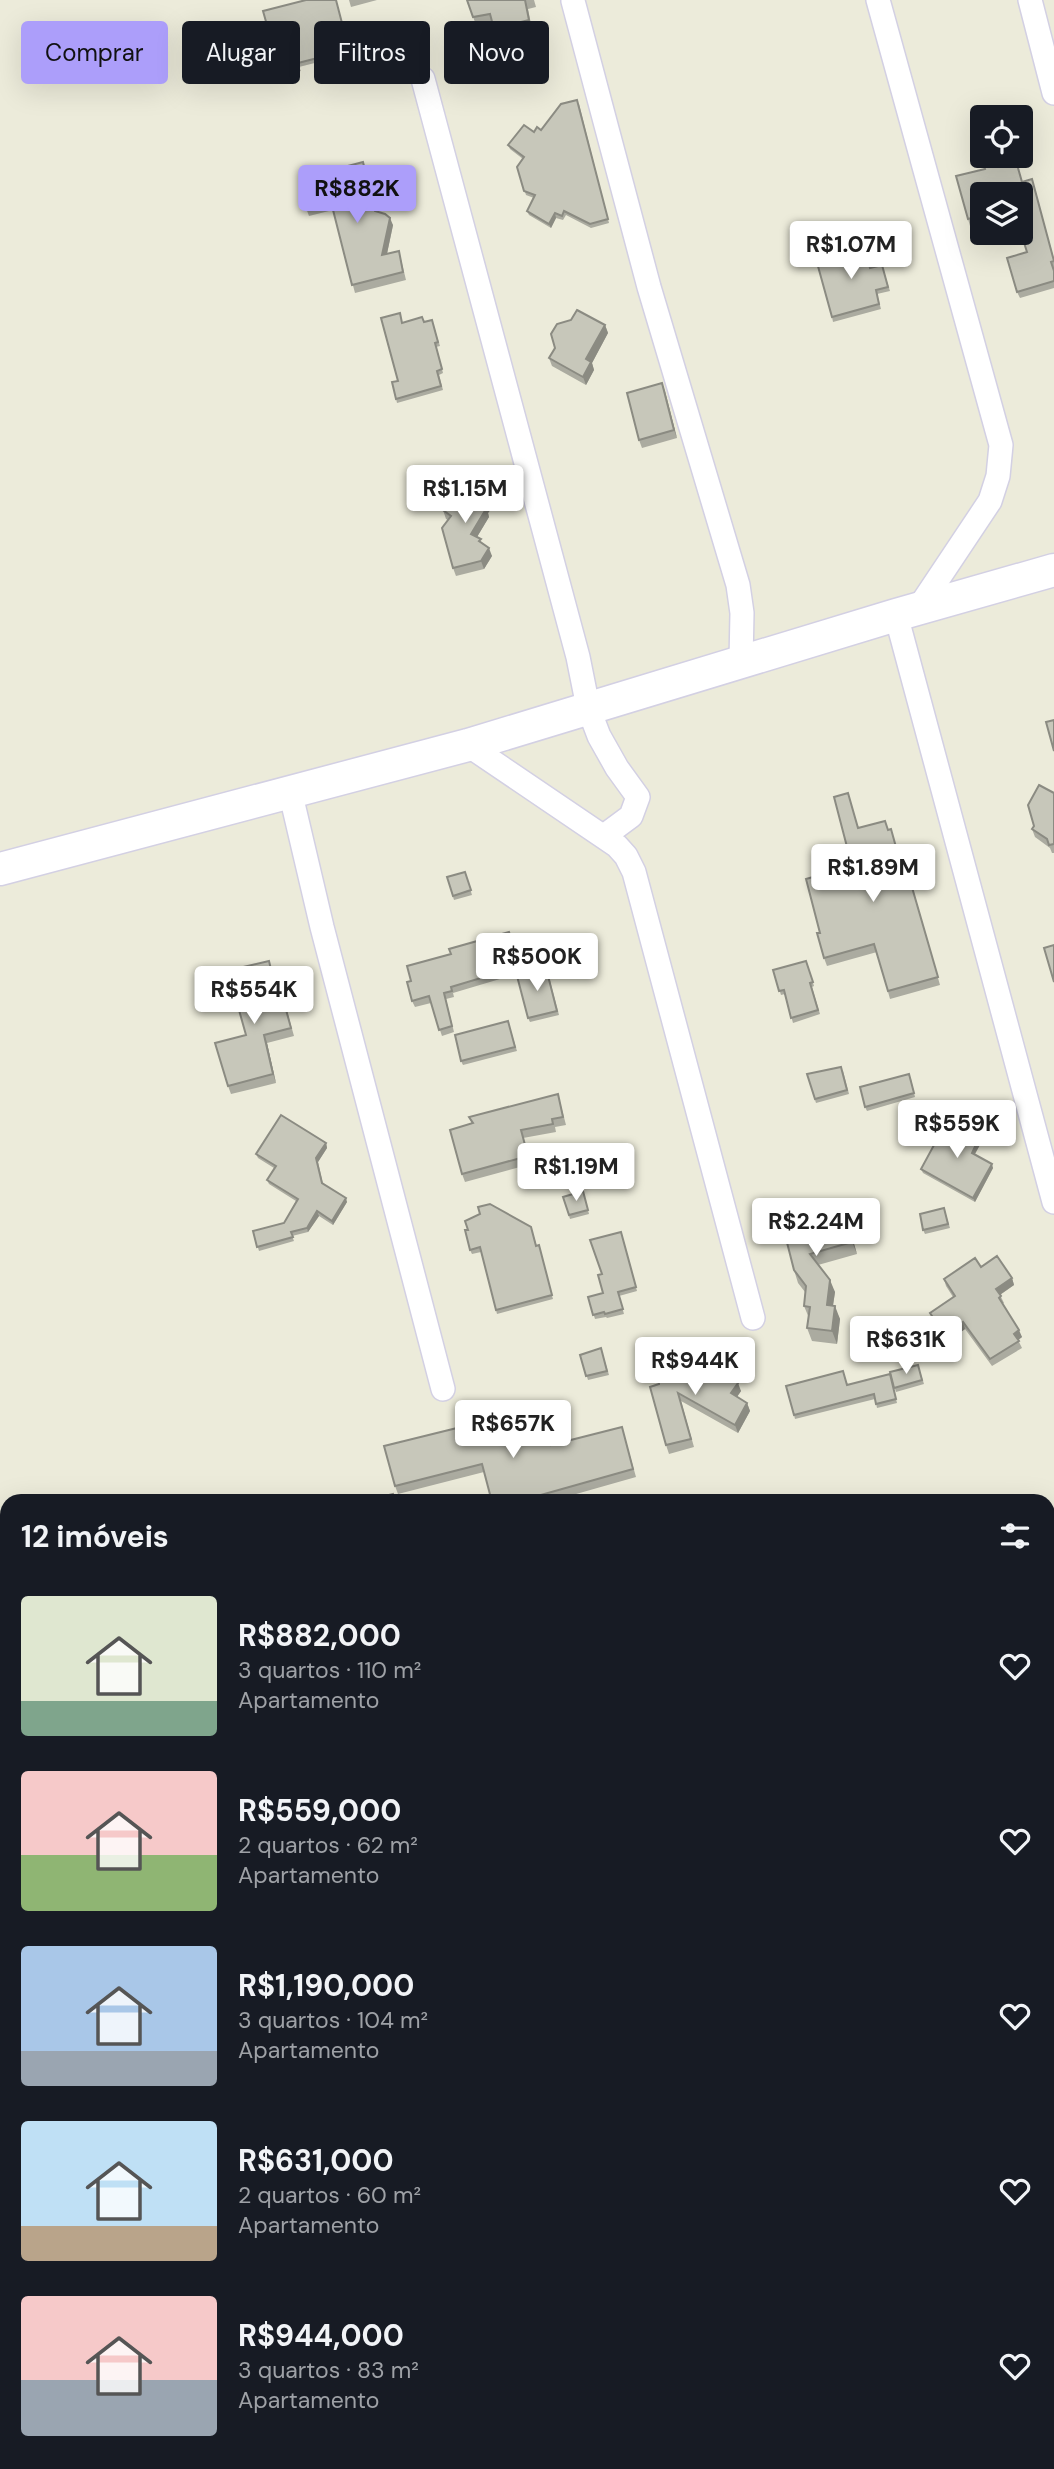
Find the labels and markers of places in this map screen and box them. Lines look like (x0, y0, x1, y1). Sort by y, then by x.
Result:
pin: R$882K (300, 166, 414, 225)
pin: R$1.07M (786, 222, 916, 281)
pin: R$1.15M (400, 466, 530, 525)
pin: R$1.89M (808, 844, 938, 904)
pin: R$500K (480, 934, 594, 993)
pin: R$554K (197, 967, 311, 1026)
pin: R$559K (900, 1100, 1014, 1160)
pin: R$1.19M (511, 1144, 641, 1203)
pin: R$2.24M (751, 1198, 881, 1258)
pin: R$631K (849, 1316, 963, 1376)
pin: R$944K (638, 1338, 752, 1397)
pin: R$657K (456, 1400, 570, 1460)

